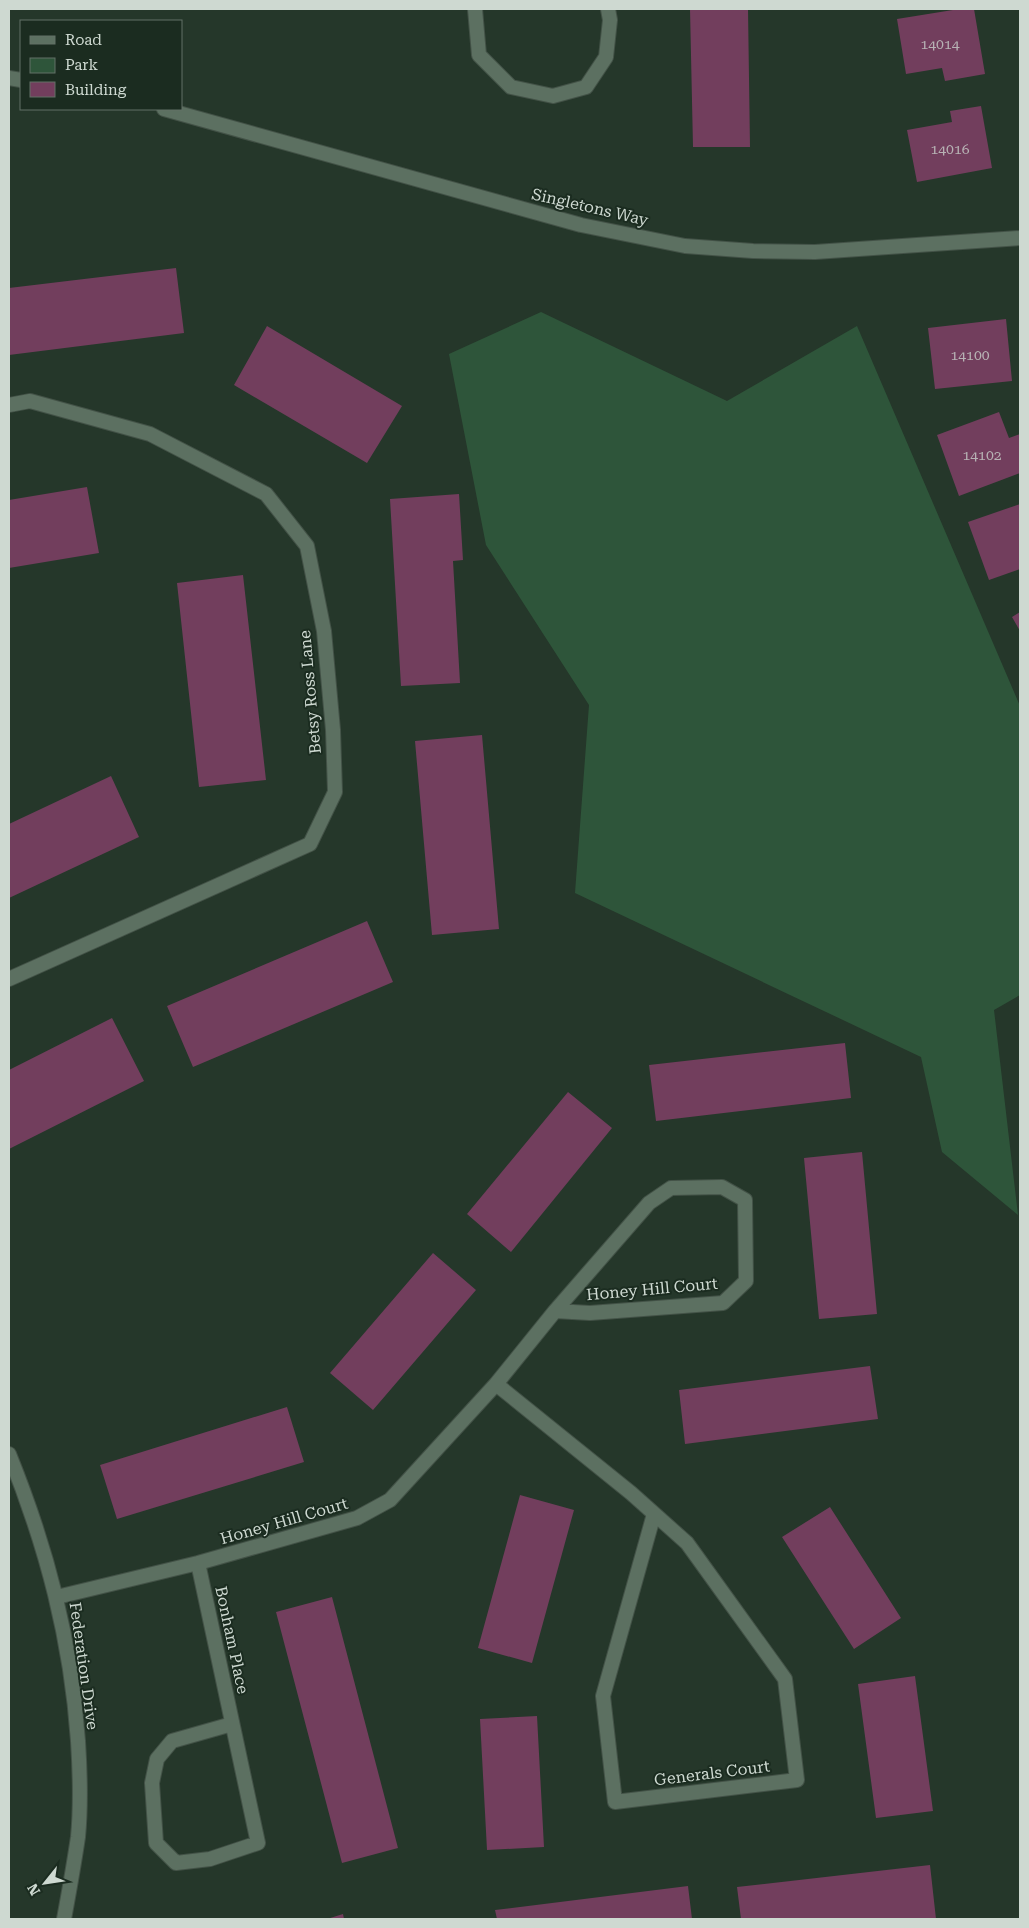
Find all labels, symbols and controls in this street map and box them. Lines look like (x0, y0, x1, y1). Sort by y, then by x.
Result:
legend (20, 20, 182, 110)
text: Road (65, 31, 102, 49)
house number: 14014 (920, 36, 960, 52)
text: Park (65, 56, 99, 74)
text: Building (65, 81, 127, 99)
house number: 14016 (930, 141, 970, 157)
street label: Singletons Way (530, 184, 651, 230)
house number: 14100 (950, 347, 990, 363)
house number: 14102 (962, 447, 1002, 463)
street label: Betsy Ross Lane (295, 629, 325, 755)
street label: Honey Hill Court (585, 1274, 719, 1304)
street label: Honey Hill Court (218, 1494, 350, 1548)
street label: Bonham Place (211, 1584, 253, 1696)
street label: Federation Drive (66, 1601, 102, 1731)
street label: Generals Court (653, 1756, 771, 1790)
north arrow (20, 1858, 70, 1908)
text: N (24, 1881, 43, 1898)

